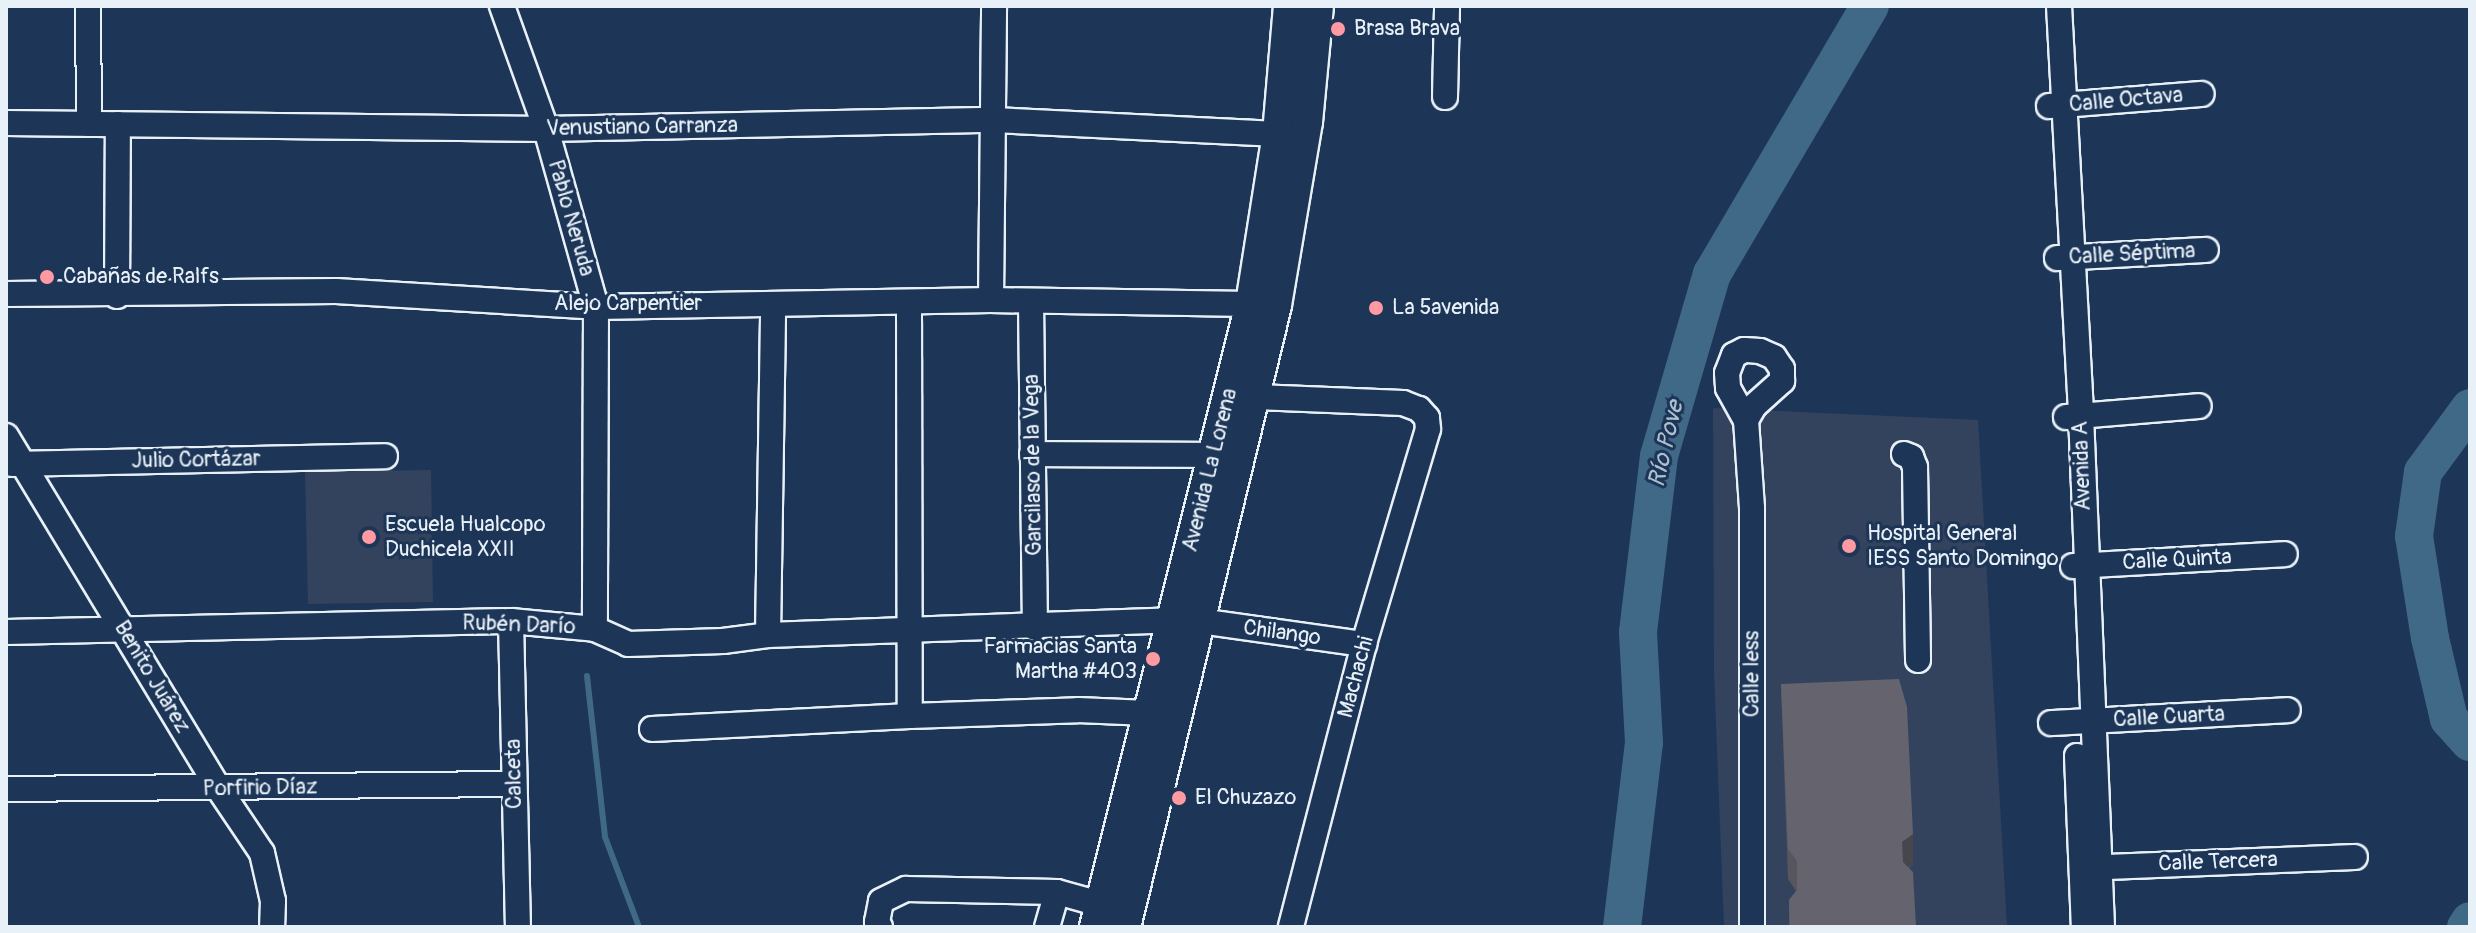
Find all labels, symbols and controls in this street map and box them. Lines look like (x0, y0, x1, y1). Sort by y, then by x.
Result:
place label: Brasa Brava (1354, 16, 1460, 42)
marker: Brasa Brava (1329, 20, 1347, 38)
street label: Calle Octava (2068, 82, 2184, 118)
street label: Venustiano Carranza (546, 112, 738, 142)
street label: Pablo Neruda (542, 157, 600, 279)
street label: Calle Séptima (2068, 237, 2196, 271)
place label: Cabañas de Ralfs (63, 264, 219, 290)
marker: Cabañas de Ralfs (38, 268, 56, 286)
street label: Alejo Carpentier (554, 291, 702, 317)
place label: La 5avenida (1392, 295, 1499, 321)
marker: La 5avenida (1367, 299, 1385, 317)
street label: Garcilaso de la Vega (1018, 374, 1048, 556)
street label: Avenida La Lorena (1177, 386, 1243, 554)
water label: Río Pove (1642, 398, 1690, 490)
street label: Avenida A (2067, 421, 2097, 511)
street label: Julio Cortázar (131, 446, 261, 474)
place label: Escuela Hualcopo Duchicela XXII (385, 511, 545, 562)
place label: Hospital General IESS Santo Domingo (1867, 520, 2059, 572)
marker: Escuela Hualcopo Duchicela XXII (360, 528, 378, 546)
marker: Hospital General IESS Santo Domingo (1838, 535, 1860, 557)
street label: Calle Quinta (2122, 544, 2232, 576)
street label: Rubén Darío (462, 610, 576, 640)
street label: Chilango (1241, 614, 1323, 652)
street label: Benito Juárez (108, 616, 196, 738)
street label: Calle Iess (1739, 631, 1765, 717)
place label: Farmacias Santa Martha #403 (984, 633, 1137, 684)
street label: Machachi (1332, 633, 1380, 721)
marker: Farmacias Santa Martha #403 (1144, 650, 1162, 668)
street label: Calle Cuarta (2113, 701, 2225, 733)
street label: Calceta (500, 739, 528, 809)
street label: Porfirio Díaz (202, 774, 318, 802)
place label: El Chuzazo (1195, 785, 1296, 811)
marker: El Chuzazo (1170, 789, 1188, 807)
street label: Calle Tercera (2158, 847, 2278, 877)

